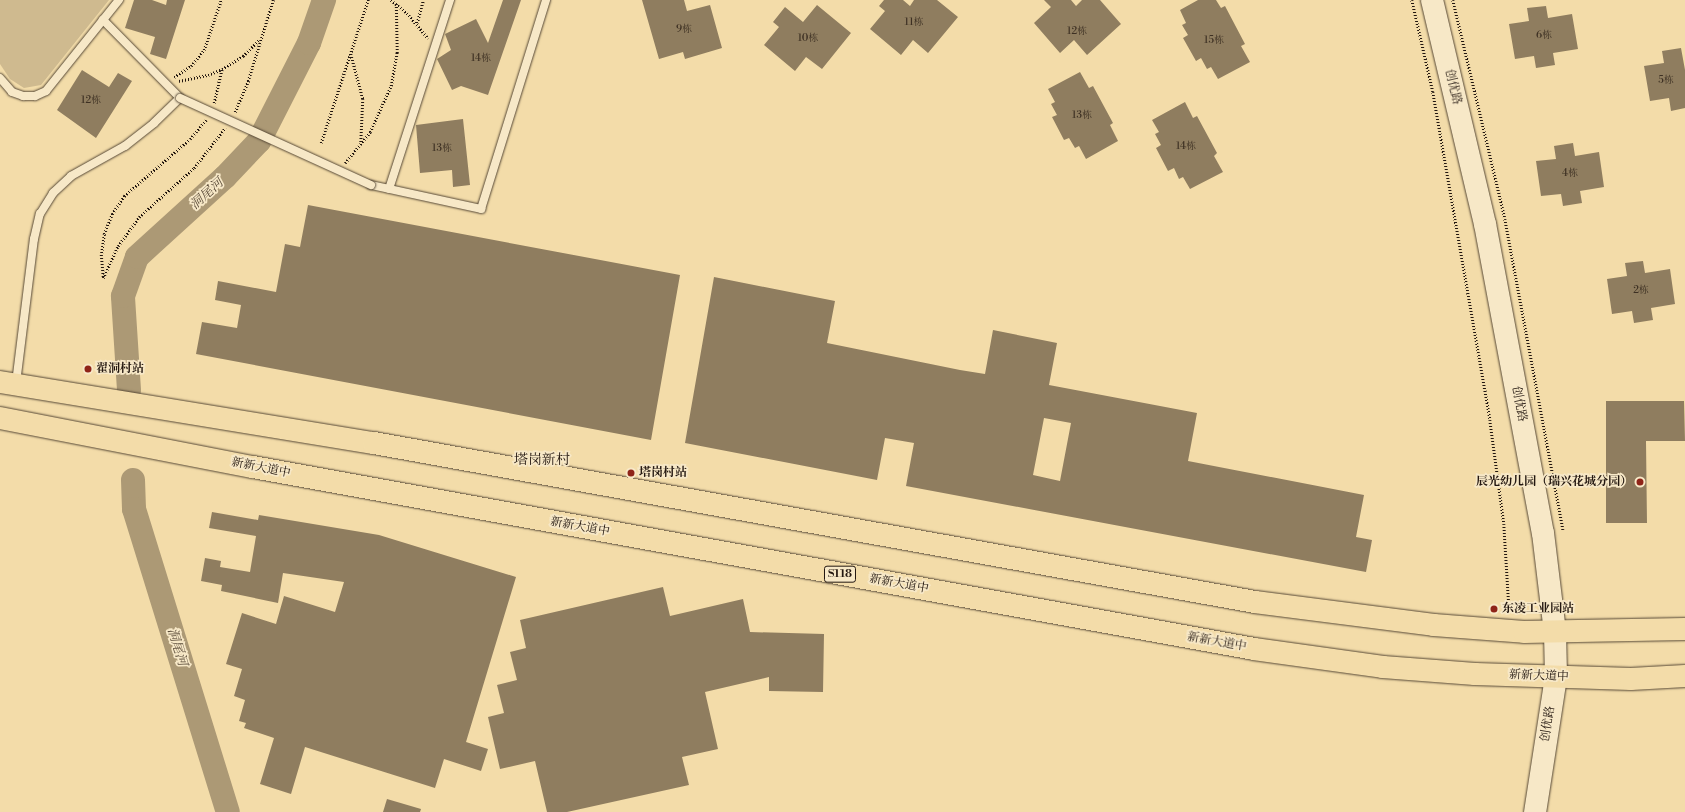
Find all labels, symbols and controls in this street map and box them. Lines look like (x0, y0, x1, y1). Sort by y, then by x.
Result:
house number: 11栋 (905, 17, 923, 29)
house number: 9栋 (676, 24, 692, 36)
house number: 12栋 (1067, 26, 1087, 38)
house number: 6栋 (1536, 30, 1552, 42)
house number: 10栋 (798, 33, 818, 45)
house number: 15栋 (1204, 35, 1224, 47)
house number: 14栋 (471, 53, 491, 65)
street label: 创优路 (1442, 68, 1464, 106)
house number: 5栋 (1658, 75, 1674, 87)
house number: 12栋 (81, 95, 101, 107)
house number: 13栋 (1072, 110, 1092, 122)
house number: 14栋 (1176, 141, 1196, 153)
house number: 13栋 (432, 143, 452, 155)
house number: 4栋 (1562, 168, 1578, 180)
water label: 洞尾河 (187, 175, 227, 213)
house number: 2栋 (1633, 285, 1649, 297)
place label: 翟洞村站 (96, 362, 144, 376)
marker: 翟洞村站 (83, 364, 93, 374)
street label: 创优路 (1508, 385, 1530, 423)
district label: 塔岗新村 (514, 452, 570, 468)
street label: 新新大道中 (230, 455, 292, 481)
place label: 塔岗村站 (639, 466, 687, 480)
marker: 塔岗村站 (626, 468, 636, 478)
place label: 辰光幼儿园（瑞兴花城分园） (1476, 475, 1632, 489)
marker: 辰光幼儿园（瑞兴花城分园） (1635, 477, 1645, 487)
street label: 新新大道中 (549, 515, 611, 539)
road number: S118 (823, 565, 857, 583)
street label: 新新大道中 (868, 572, 930, 596)
place label: 东凌工业园站 (1502, 602, 1574, 616)
marker: 东凌工业园站 (1489, 604, 1499, 614)
water label: 洞尾河 (164, 626, 190, 668)
street label: 新新大道中 (1186, 630, 1248, 654)
street label: 新新大道中 (1509, 668, 1569, 684)
street label: 创优路 (1538, 705, 1558, 743)

